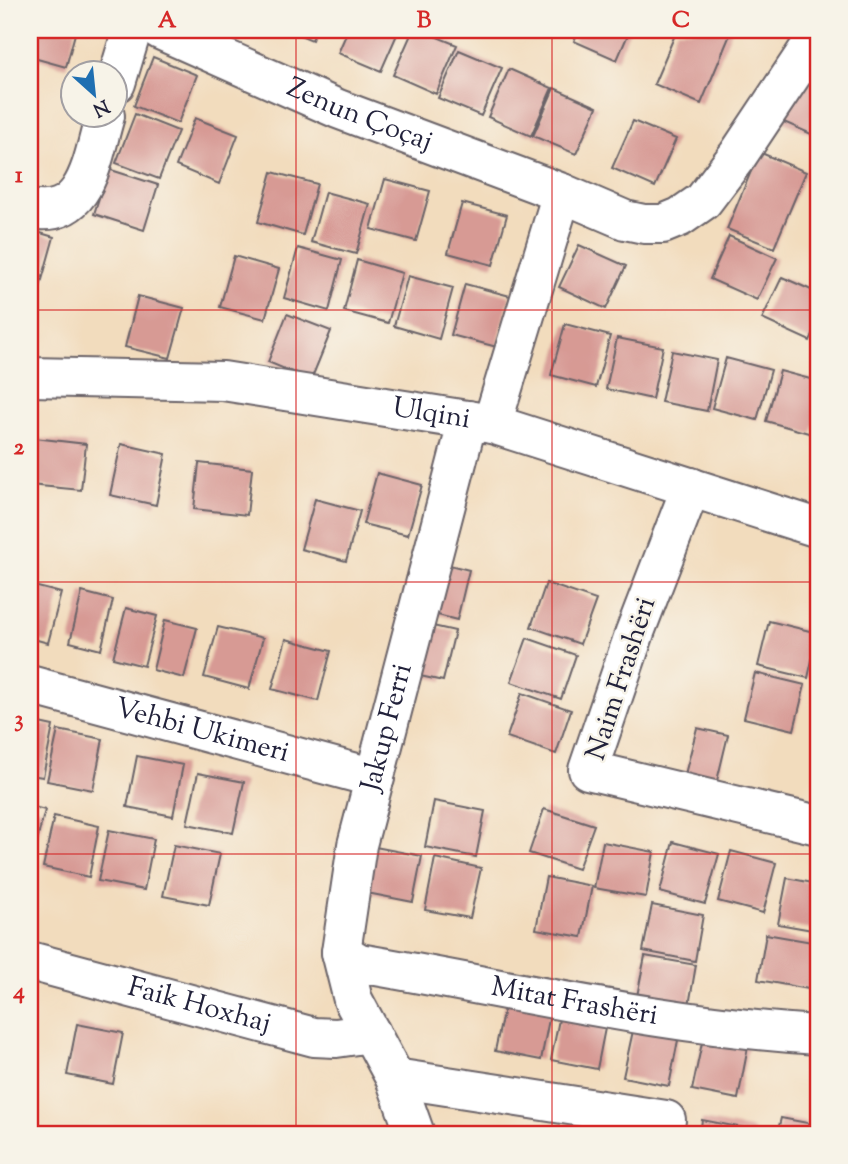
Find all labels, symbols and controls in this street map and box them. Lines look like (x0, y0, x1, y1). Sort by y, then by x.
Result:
text: A (158, 5, 177, 38)
text: B (417, 5, 432, 38)
text: C (672, 5, 690, 38)
north arrow (60, 60, 130, 130)
street label: Zenun Çoçaj (280, 69, 438, 163)
text: N (88, 91, 113, 122)
text: 1 (15, 160, 23, 193)
street label: Ulqini (389, 388, 473, 440)
text: 2 (14, 432, 25, 465)
street label: Naim Frashëri (577, 592, 667, 766)
street label: Jakup Ferri (351, 659, 424, 798)
street label: Vehbi Ukimeri (110, 689, 294, 774)
text: 3 (14, 704, 24, 737)
street label: Faik Hoxhaj (123, 968, 275, 1045)
street label: Mitat Frashëri (488, 968, 660, 1037)
text: 4 (12, 976, 25, 1009)

